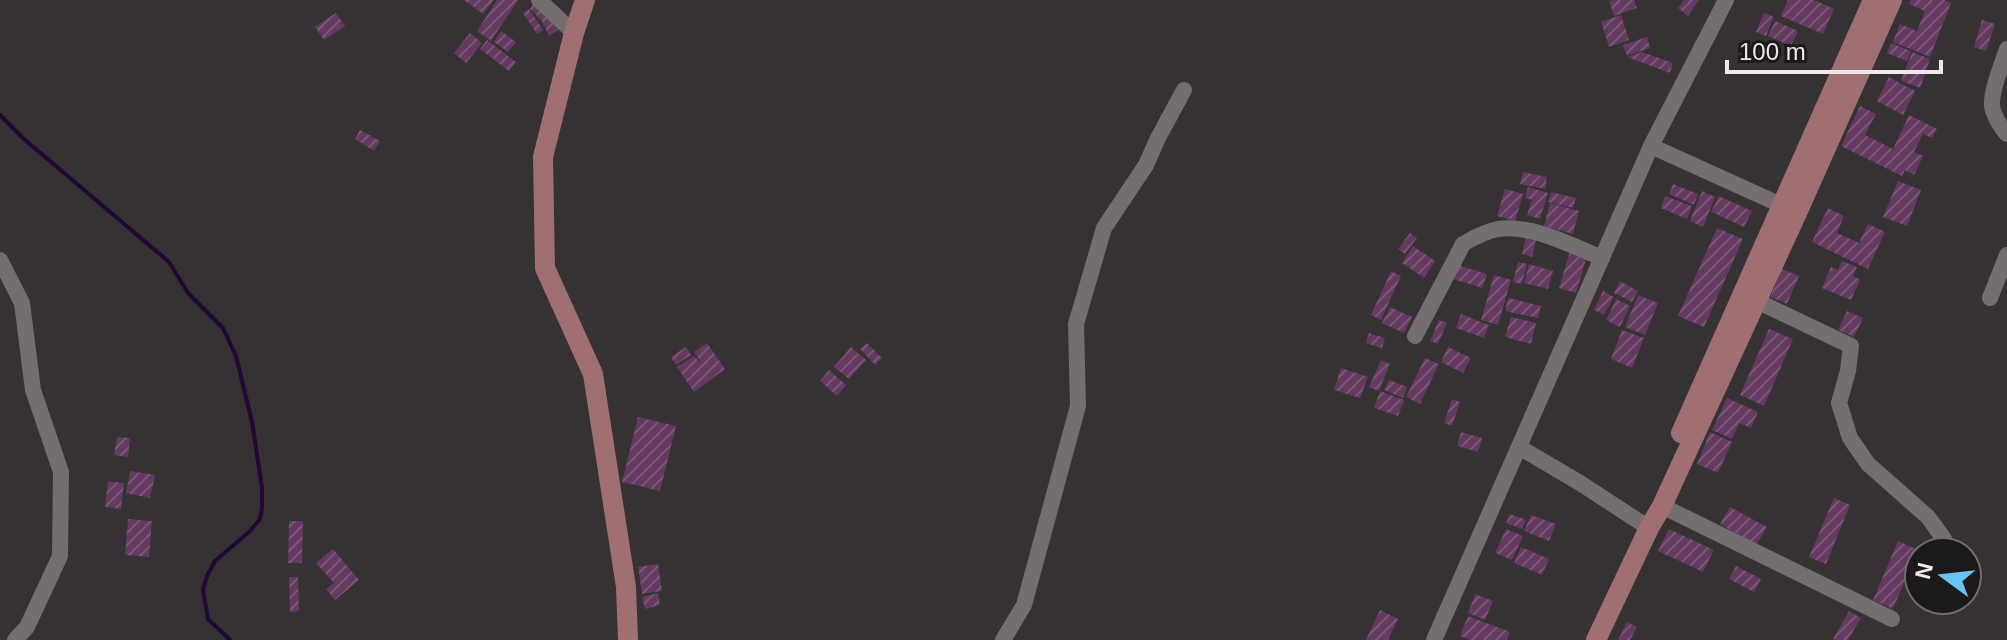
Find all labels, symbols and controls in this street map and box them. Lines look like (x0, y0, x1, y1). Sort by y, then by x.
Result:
scale bar (1727, 24, 1941, 74)
text: 100 m (1739, 38, 1806, 65)
north arrow (1903, 536, 1983, 616)
text: N (1910, 560, 1938, 582)

